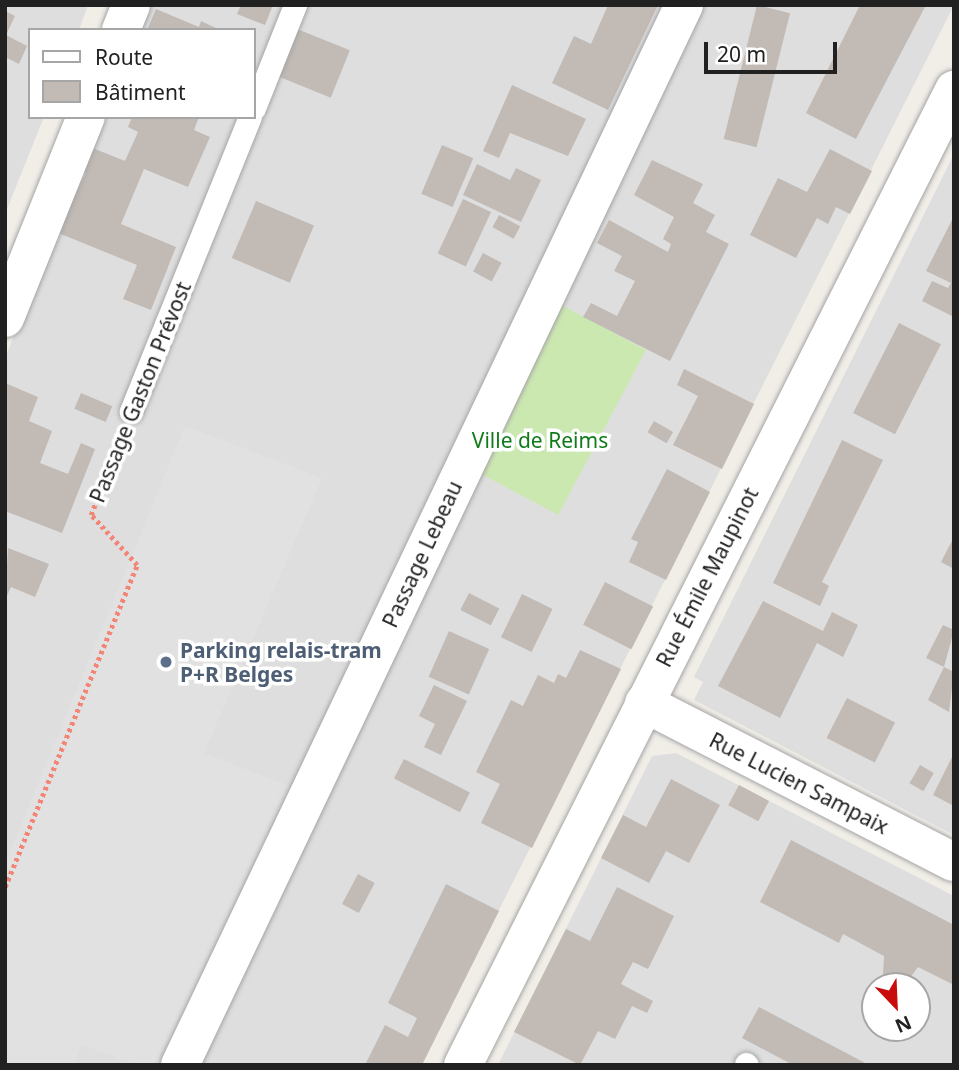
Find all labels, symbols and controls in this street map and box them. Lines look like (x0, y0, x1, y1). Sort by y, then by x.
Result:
legend (28, 28, 256, 119)
scale bar (707, 28, 840, 72)
text: 20 m (717, 40, 766, 68)
text: Route (95, 43, 153, 71)
text: Bâtiment (95, 78, 185, 106)
street label: Passage Gaston Prévost (84, 278, 196, 506)
park label: Ville de Reims (472, 427, 608, 453)
street label: Passage Lebeau (377, 477, 467, 631)
street label: Rue Émile Maupinot (651, 483, 763, 671)
place label: Parking relais-tram P+R Belges (180, 637, 382, 687)
marker: Parking relais-tram P+R Belges (158, 654, 174, 670)
street label: Rue Lucien Sampaix (705, 727, 893, 839)
north arrow (861, 972, 931, 1042)
text: N (891, 1010, 916, 1039)

